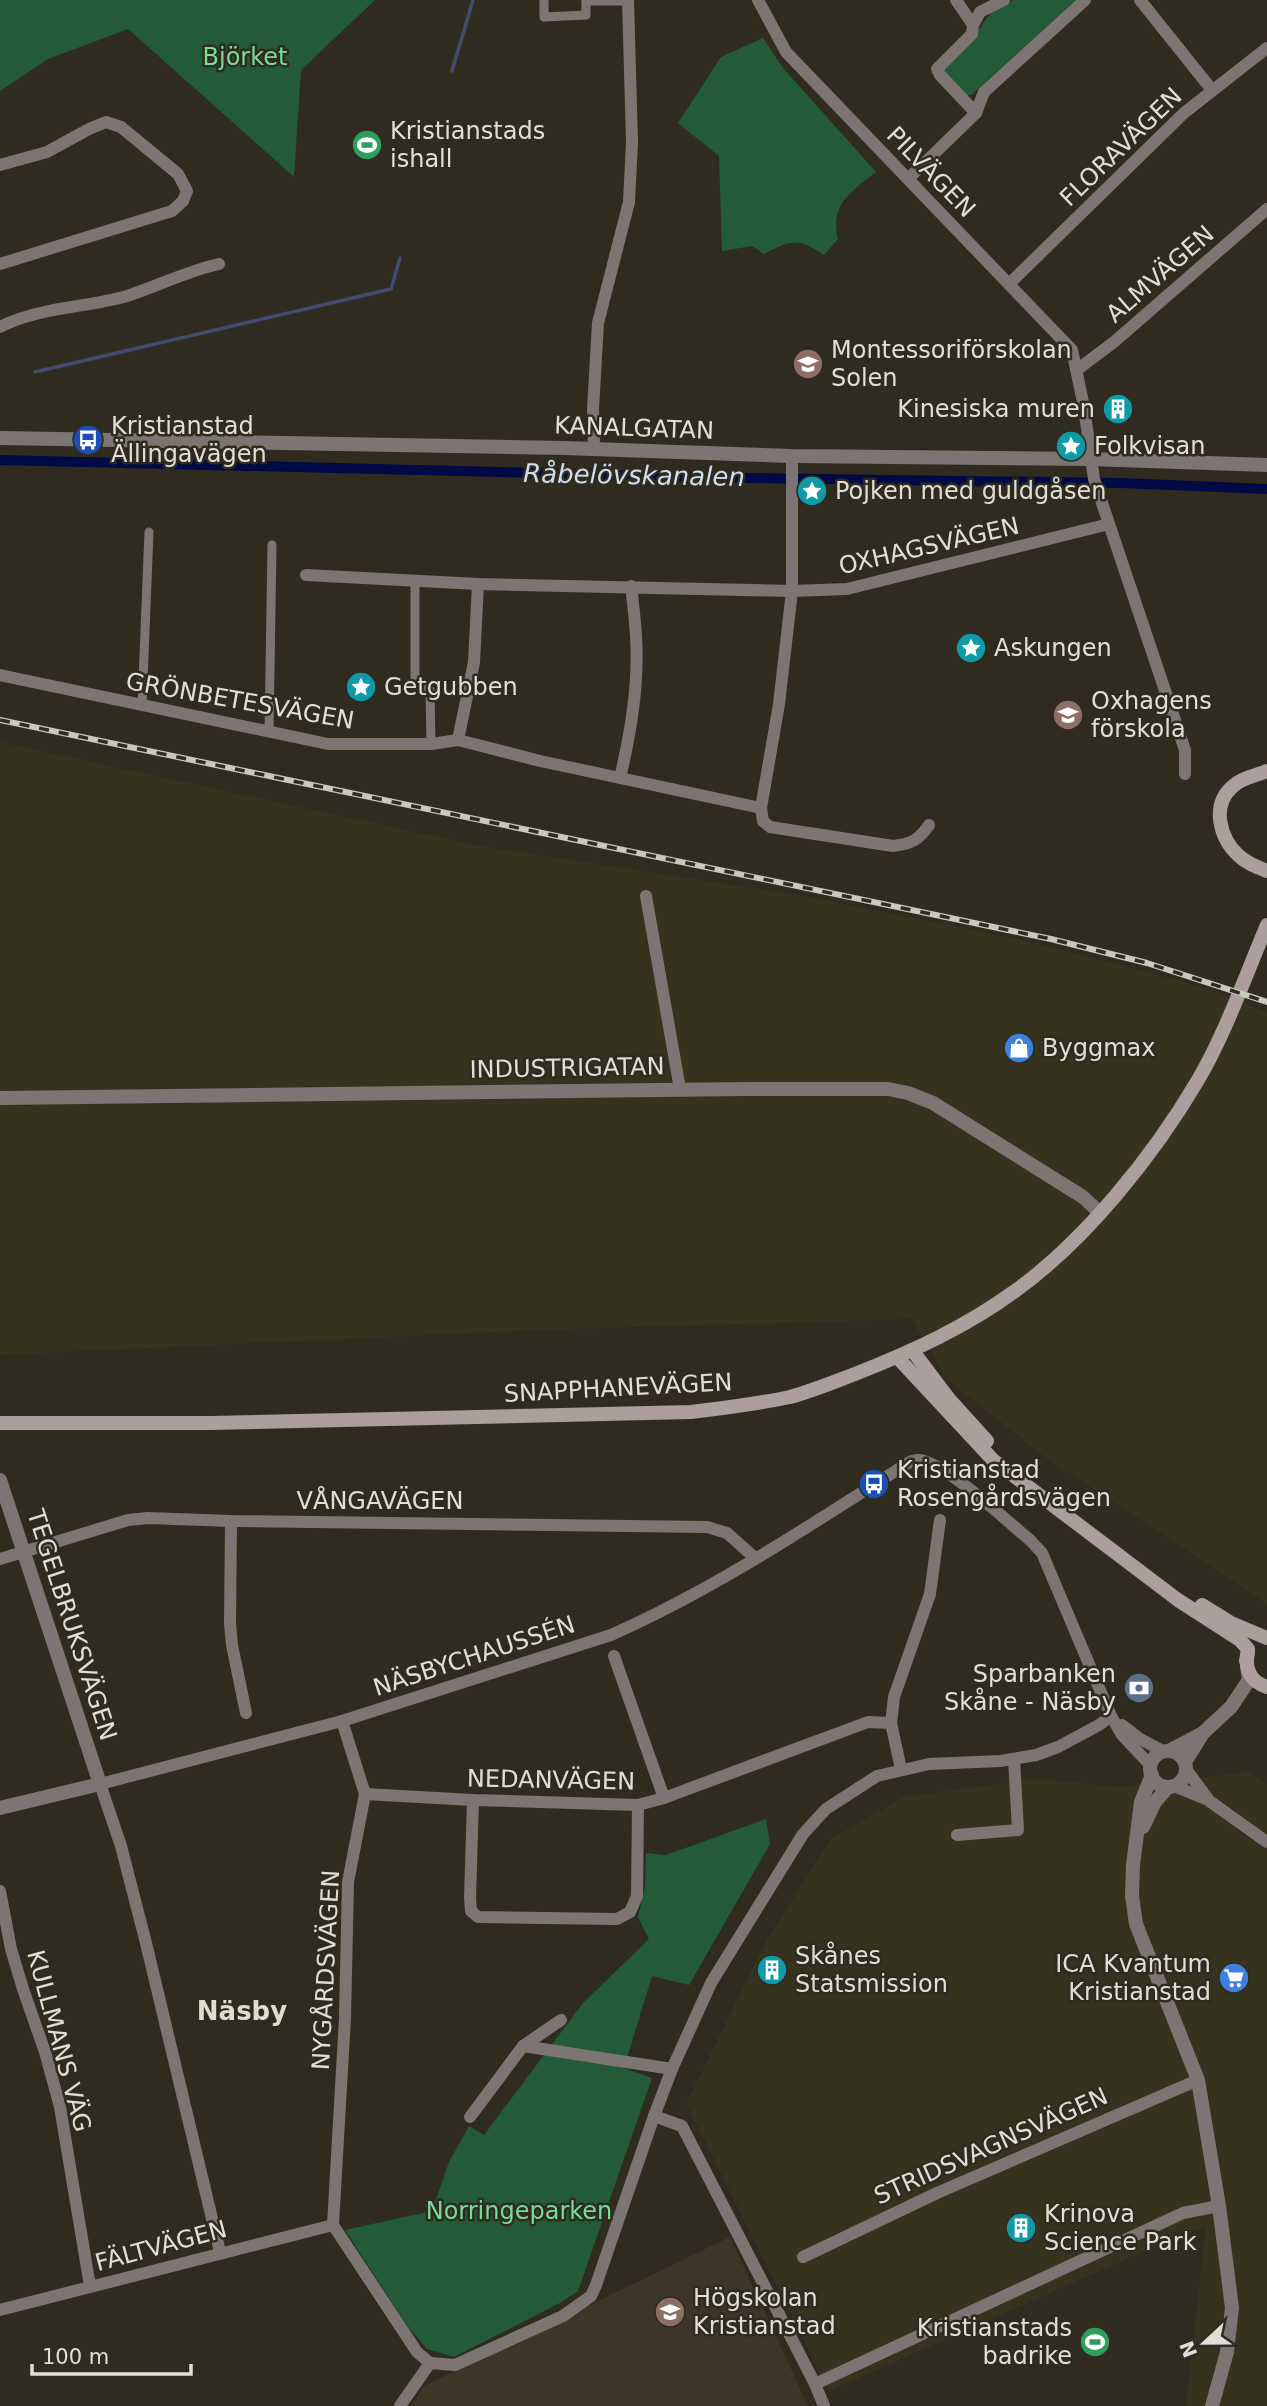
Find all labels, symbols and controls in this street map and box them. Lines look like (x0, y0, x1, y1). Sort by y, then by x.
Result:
park label: Björket (203, 43, 287, 71)
street label: FLORAVÄGEN (1054, 81, 1188, 212)
place label: Kristianstads ishall (390, 117, 545, 173)
street label: PILVÄGEN (881, 120, 982, 223)
sports icon: Kristianstads ishall (350, 128, 384, 162)
street label: ALMVÄGEN (1100, 219, 1219, 328)
place label: Montessoriförskolan Solen (831, 336, 1072, 392)
school or university icon: Montessoriförskolan Solen (791, 347, 825, 381)
building icon: Kinesiska muren (1101, 392, 1135, 426)
place label: Kinesiska muren (897, 395, 1095, 423)
street label: KANALGATAN (554, 411, 714, 445)
place label: Kristianstad Ällingavägen (111, 412, 267, 468)
bus stop icon: Kristianstad Ällingavägen (71, 423, 105, 457)
place icon: Folkvisan (1054, 429, 1088, 463)
place label: Folkvisan (1094, 432, 1206, 460)
water label: Råbelövskanalen (523, 458, 745, 492)
place icon: Pojken med guldgåsen (795, 474, 829, 508)
place label: Pojken med guldgåsen (835, 476, 1106, 505)
street label: OXHAGSVÄGEN (836, 511, 1022, 580)
place icon: Askungen (954, 631, 988, 665)
place label: Askungen (994, 634, 1112, 662)
street label: GRÖNBETESVÄGEN (124, 666, 357, 735)
place icon: Getgubben (344, 670, 378, 704)
place label: Getgubben (384, 673, 518, 701)
place label: Oxhagens förskola (1091, 687, 1212, 743)
school or university icon: Oxhagens förskola (1051, 698, 1085, 732)
shop icon: Byggmax (1002, 1031, 1036, 1065)
place label: Byggmax (1042, 1034, 1155, 1062)
street label: INDUSTRIGATAN (469, 1052, 665, 1084)
street label: SNAPPHANEVÄGEN (503, 1367, 733, 1408)
place label: Kristianstad Rosengårdsvägen (897, 1456, 1111, 1512)
bus stop icon: Kristianstad Rosengårdsvägen (857, 1467, 891, 1501)
street label: VÅNGAVÄGEN (297, 1486, 463, 1515)
street label: TEGELBRUKSVÄGEN (21, 1505, 124, 1744)
street label: NÄSBYCHAUSSÉN (369, 1609, 578, 1702)
place label: Sparbanken Skåne - Näsby (944, 1660, 1116, 1716)
bank icon: Sparbanken Skåne - Näsby (1122, 1671, 1156, 1705)
street label: NEDANVÄGEN (467, 1764, 635, 1795)
street label: NYGÅRDSVÄGEN (306, 1869, 345, 2071)
place label: Skånes Statsmission (795, 1941, 948, 1998)
street label: KULLMANS VÄG (21, 1947, 98, 2135)
place label: ICA Kvantum Kristianstad (1055, 1950, 1211, 2006)
building icon: Skånes Statsmission (755, 1953, 789, 1987)
supermarket icon: ICA Kvantum Kristianstad (1217, 1961, 1251, 1995)
district label: Näsby (197, 1996, 287, 2026)
street label: STRIDSVAGNSVÄGEN (870, 2081, 1112, 2210)
park label: Norringeparken (426, 2197, 612, 2225)
place label: Krinova Science Park (1044, 2200, 1197, 2256)
building icon: Krinova Science Park (1004, 2211, 1038, 2245)
street label: FÄLTVÄGEN (92, 2214, 230, 2277)
place label: Högskolan Kristianstad (693, 2284, 836, 2340)
school or university icon: Högskolan Kristianstad (653, 2295, 687, 2329)
north arrow (1169, 2308, 1239, 2378)
place label: Kristianstads badrike (917, 2314, 1072, 2370)
sports icon: Kristianstads badrike (1078, 2325, 1112, 2359)
scale bar (32, 2332, 191, 2376)
text: N (1175, 2338, 1201, 2361)
text: 100 m (42, 2345, 109, 2369)

